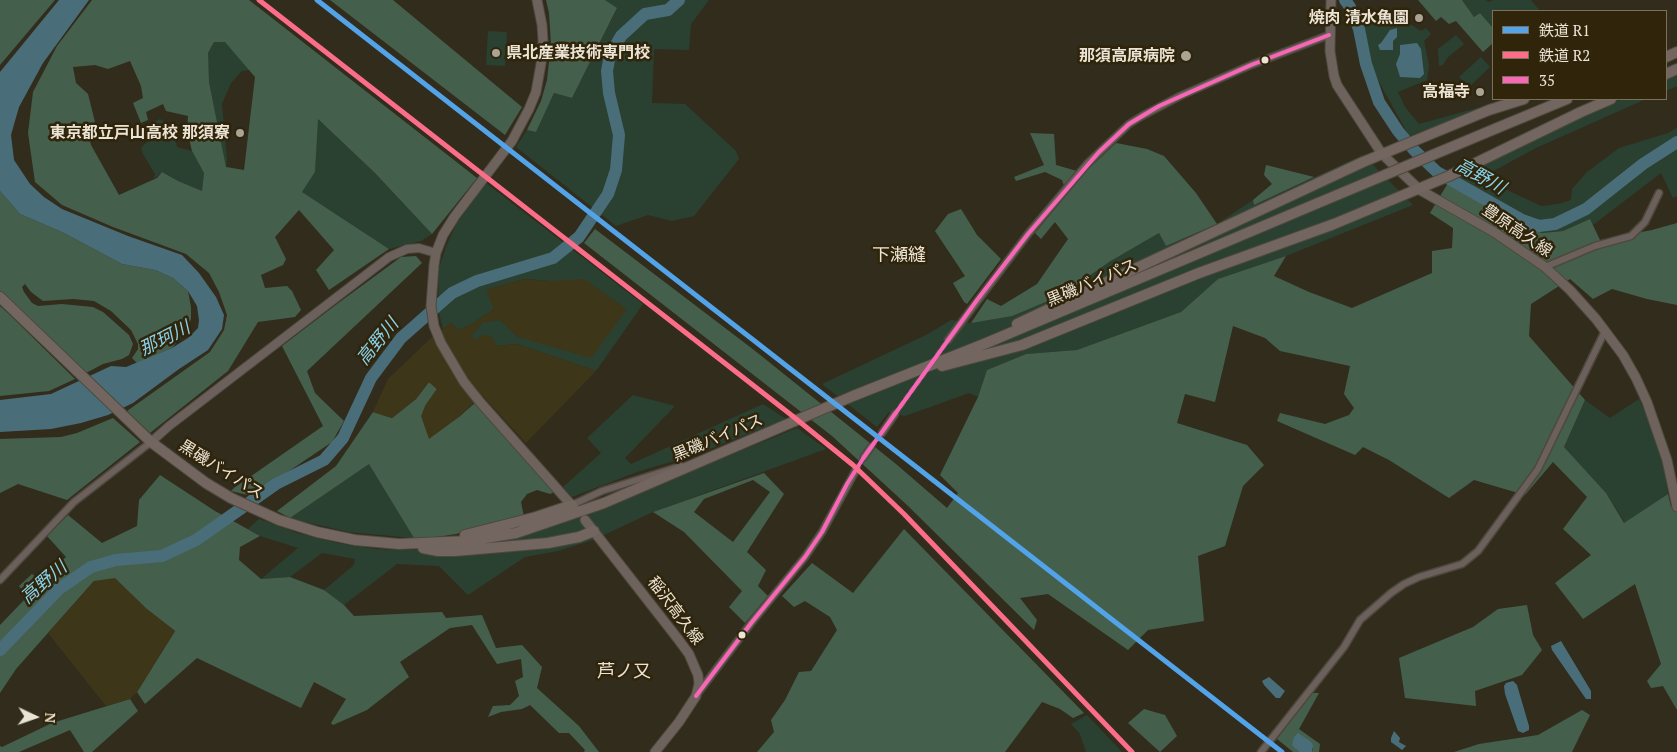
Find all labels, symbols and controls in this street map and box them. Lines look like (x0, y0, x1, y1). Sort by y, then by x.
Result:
place label: 焼肉 清水魚園 (1309, 8, 1409, 28)
legend (1492, 10, 1667, 100)
marker: 焼肉 清水魚園 (1413, 12, 1425, 24)
text: 鉄道 R1 (1539, 20, 1590, 40)
place label: 県北産業技術専門校 (506, 43, 650, 63)
text: 鉄道 R2 (1539, 45, 1590, 65)
place label: 那須高原病院 (1079, 46, 1175, 66)
marker: 県北産業技術専門校 (490, 47, 502, 59)
marker: 那須高原病院 (1179, 49, 1193, 63)
unlabelled marker (1260, 55, 1270, 65)
text: 35 (1539, 70, 1555, 90)
place label: 高福寺 (1422, 82, 1470, 102)
marker: 高福寺 (1474, 86, 1486, 98)
place label: 東京都立戸山高校 那須寮 (50, 123, 230, 143)
marker: 東京都立戸山高校 那須寮 (234, 127, 246, 139)
water label: 高野川 (1451, 154, 1509, 200)
street label: 豊原高久線 (1478, 201, 1556, 261)
district label: 下瀬縫 (872, 245, 926, 267)
street label: 黒磯バイパス (1044, 255, 1140, 311)
water label: 高野川 (353, 314, 403, 370)
water label: 那珂川 (136, 317, 194, 361)
street label: 黒磯バイパス (670, 410, 766, 466)
street label: 黒磯バイパス (175, 436, 267, 504)
water label: 高野川 (17, 557, 71, 609)
street label: 稲沢高久線 (643, 573, 707, 649)
unlabelled marker (737, 630, 747, 640)
district label: 芦ノ又 (597, 661, 651, 683)
north arrow (10, 692, 60, 742)
text: N (41, 712, 60, 724)

